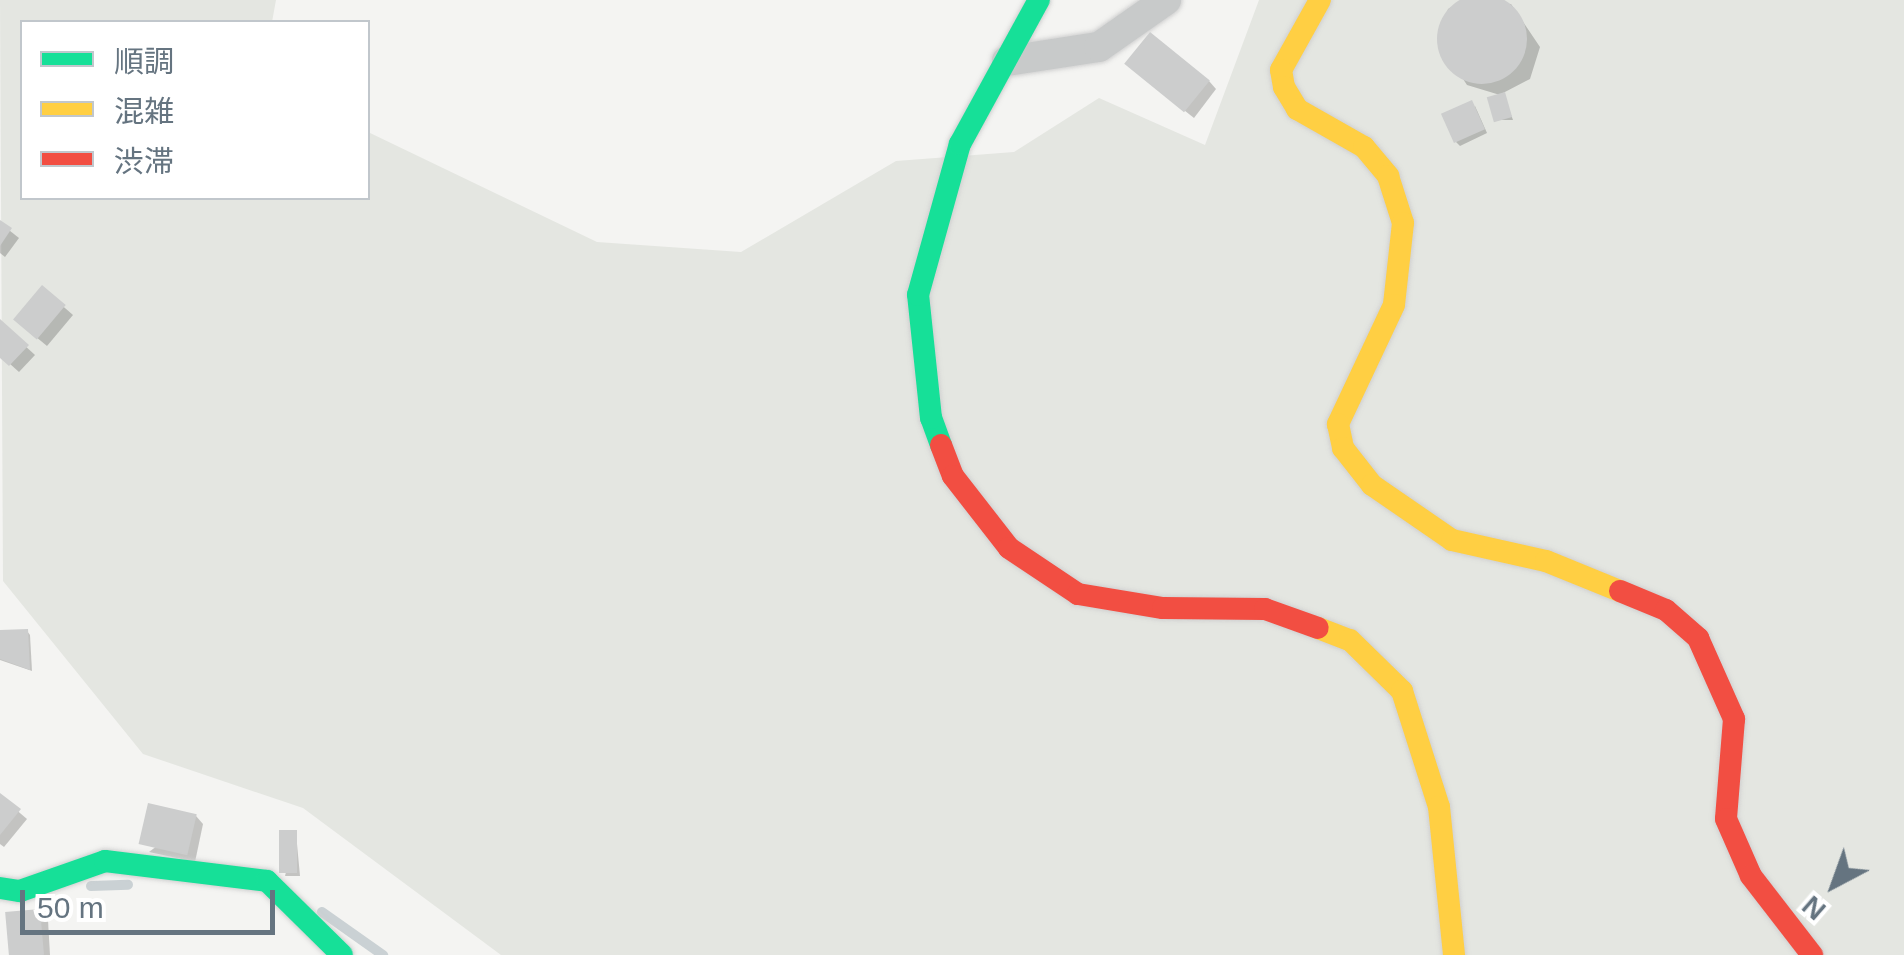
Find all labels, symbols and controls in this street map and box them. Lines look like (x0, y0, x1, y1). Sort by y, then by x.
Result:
legend (20, 20, 370, 200)
text: 順調 (114, 45, 174, 78)
text: 混雑 (114, 95, 174, 128)
text: 渋滞 (114, 145, 174, 178)
north arrow (1784, 835, 1884, 935)
scale bar (25, 870, 280, 932)
text: N (1796, 890, 1832, 926)
text: 50 m (37, 891, 104, 924)

